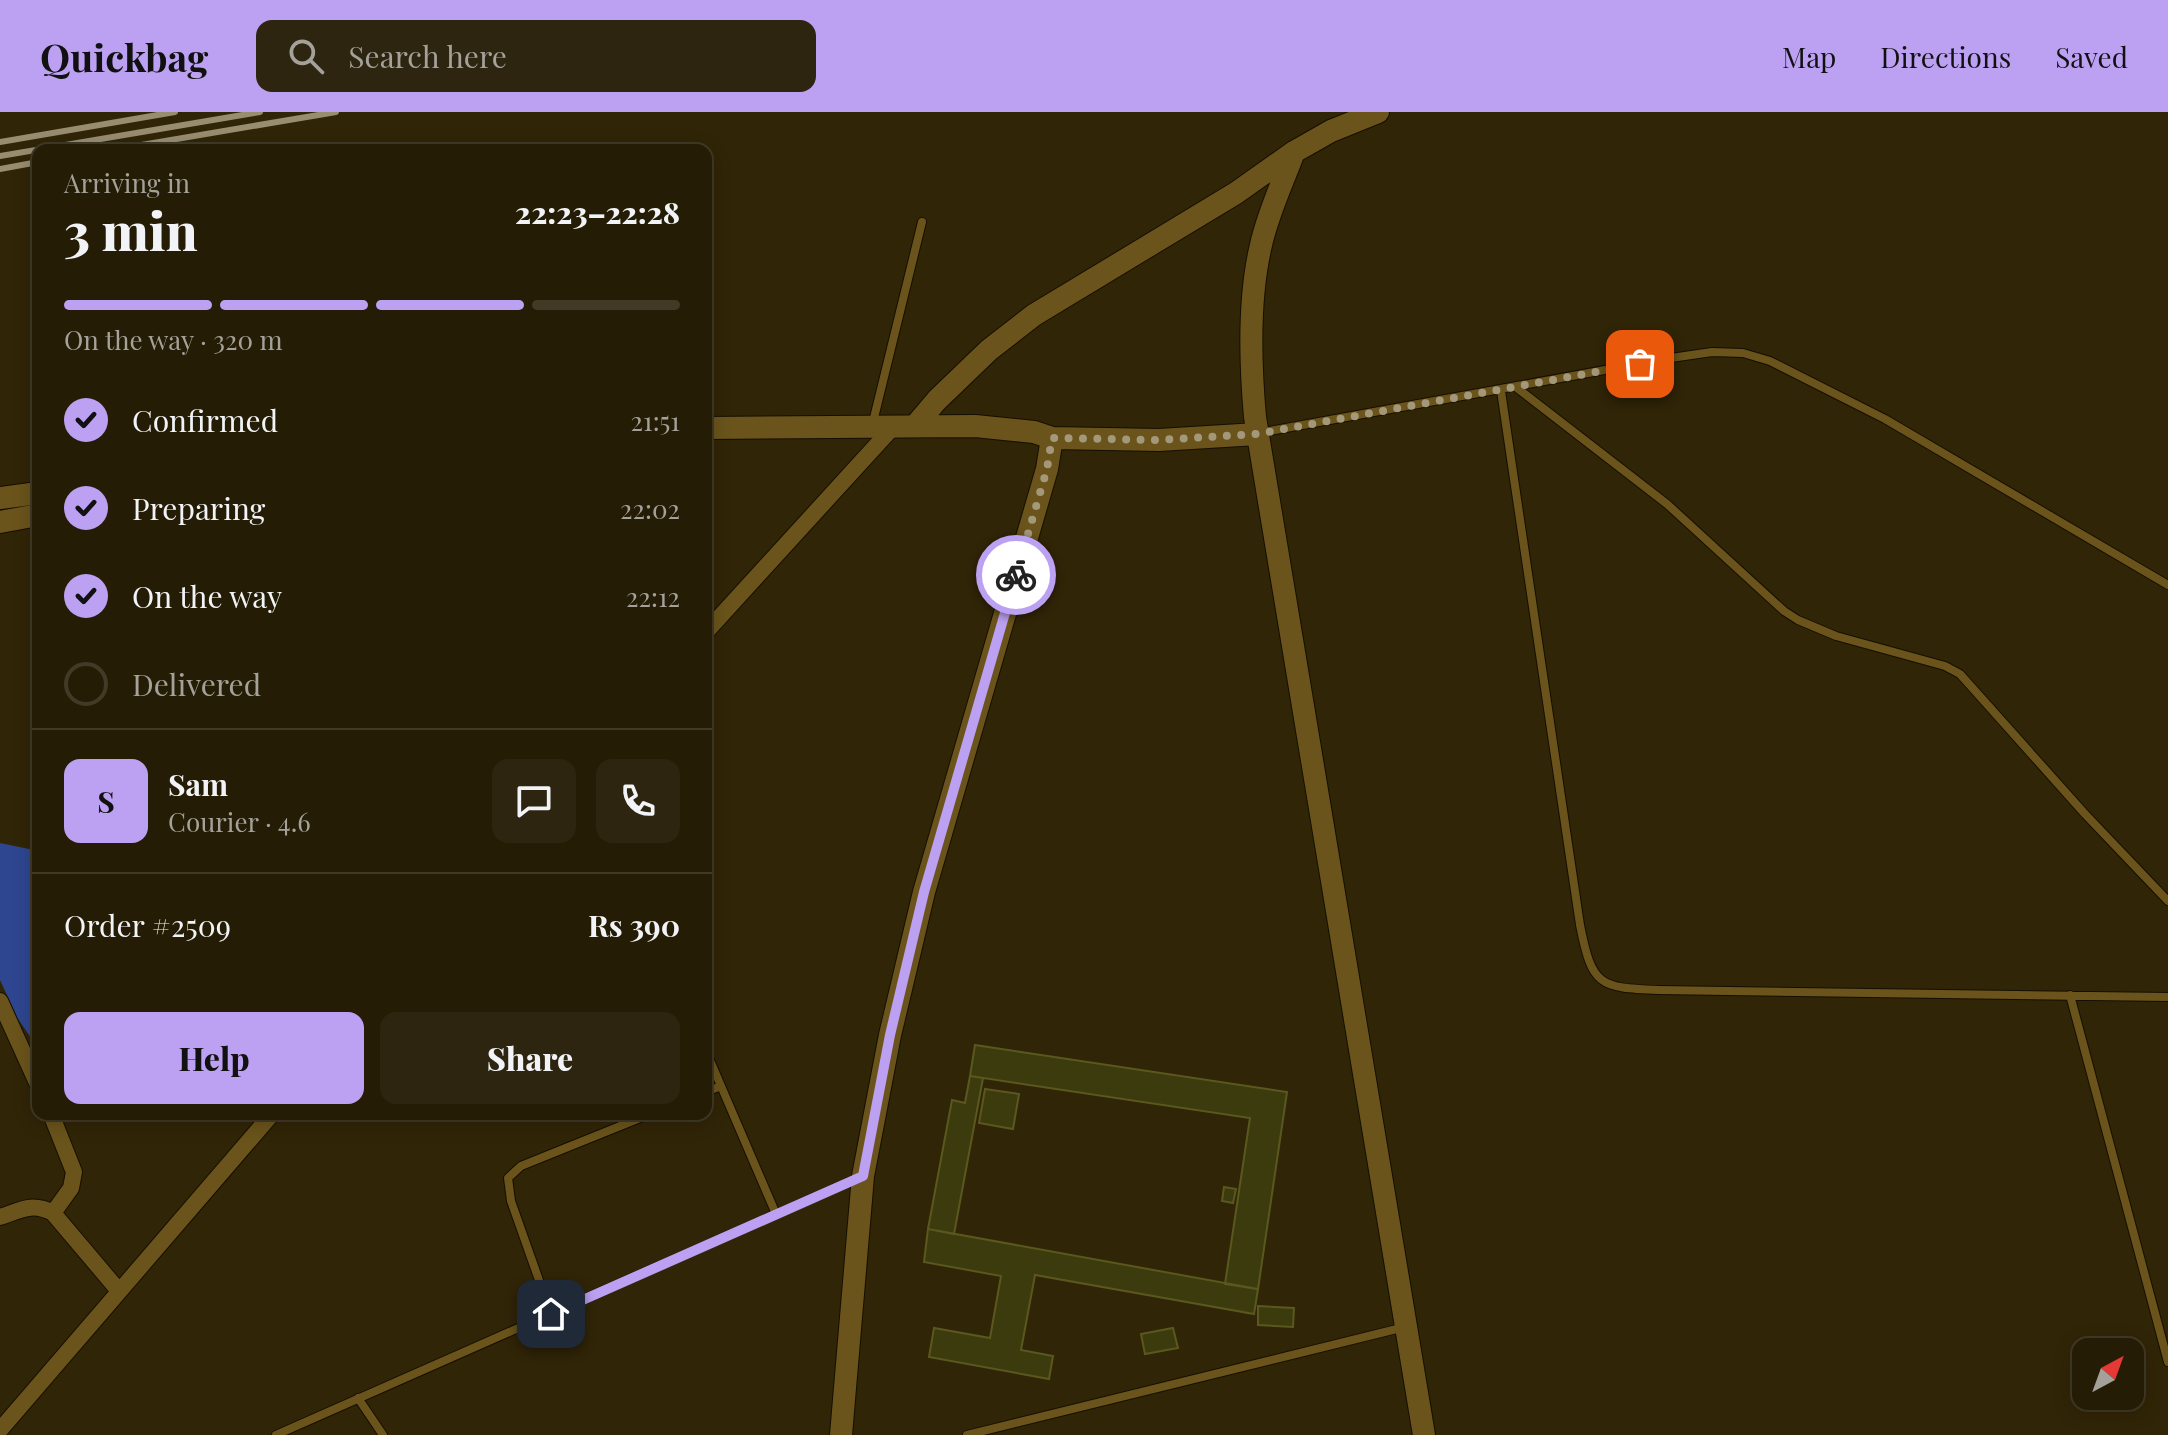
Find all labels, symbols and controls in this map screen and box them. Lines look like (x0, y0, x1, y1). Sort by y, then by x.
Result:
search box (256, 20, 816, 92)
text: Quickbag (40, 31, 208, 82)
icon: search (284, 34, 328, 78)
text: Search here (348, 36, 507, 76)
text: Map (1782, 38, 1836, 75)
text: Directions (1880, 38, 2011, 75)
text: Saved (2055, 38, 2128, 75)
text: Arriving in (64, 165, 190, 200)
text: 22:23–22:28 (515, 192, 680, 232)
text: 3 min (64, 195, 198, 264)
text: On the way · 320 m (64, 322, 283, 357)
pin (1606, 330, 1674, 398)
icon: bag (1618, 342, 1662, 386)
icon: check (64, 398, 108, 442)
text: Confirmed (132, 400, 278, 440)
text: 21:51 (631, 403, 680, 438)
icon: check (64, 486, 108, 530)
text: Preparing (132, 488, 265, 528)
text: 22:02 (620, 491, 680, 526)
courier (976, 535, 1056, 615)
icon: bike (994, 553, 1038, 597)
icon: check (64, 574, 108, 618)
text: On the way (132, 576, 282, 616)
text: 22:12 (626, 579, 680, 614)
text: Delivered (132, 664, 261, 704)
button: chat (492, 759, 576, 843)
button: phone (596, 759, 680, 843)
text: Sam (168, 764, 228, 804)
text: S (97, 781, 115, 821)
text: Courier · 4.6 (168, 804, 311, 839)
text: Order #2509 (64, 905, 231, 945)
text: Rs 390 (588, 905, 680, 945)
button: Help (64, 1012, 364, 1104)
button: Share (380, 1012, 680, 1104)
pin (517, 1280, 585, 1348)
icon: home (529, 1292, 573, 1336)
north arrow (2072, 1338, 2144, 1410)
map controls (2072, 1338, 2144, 1410)

